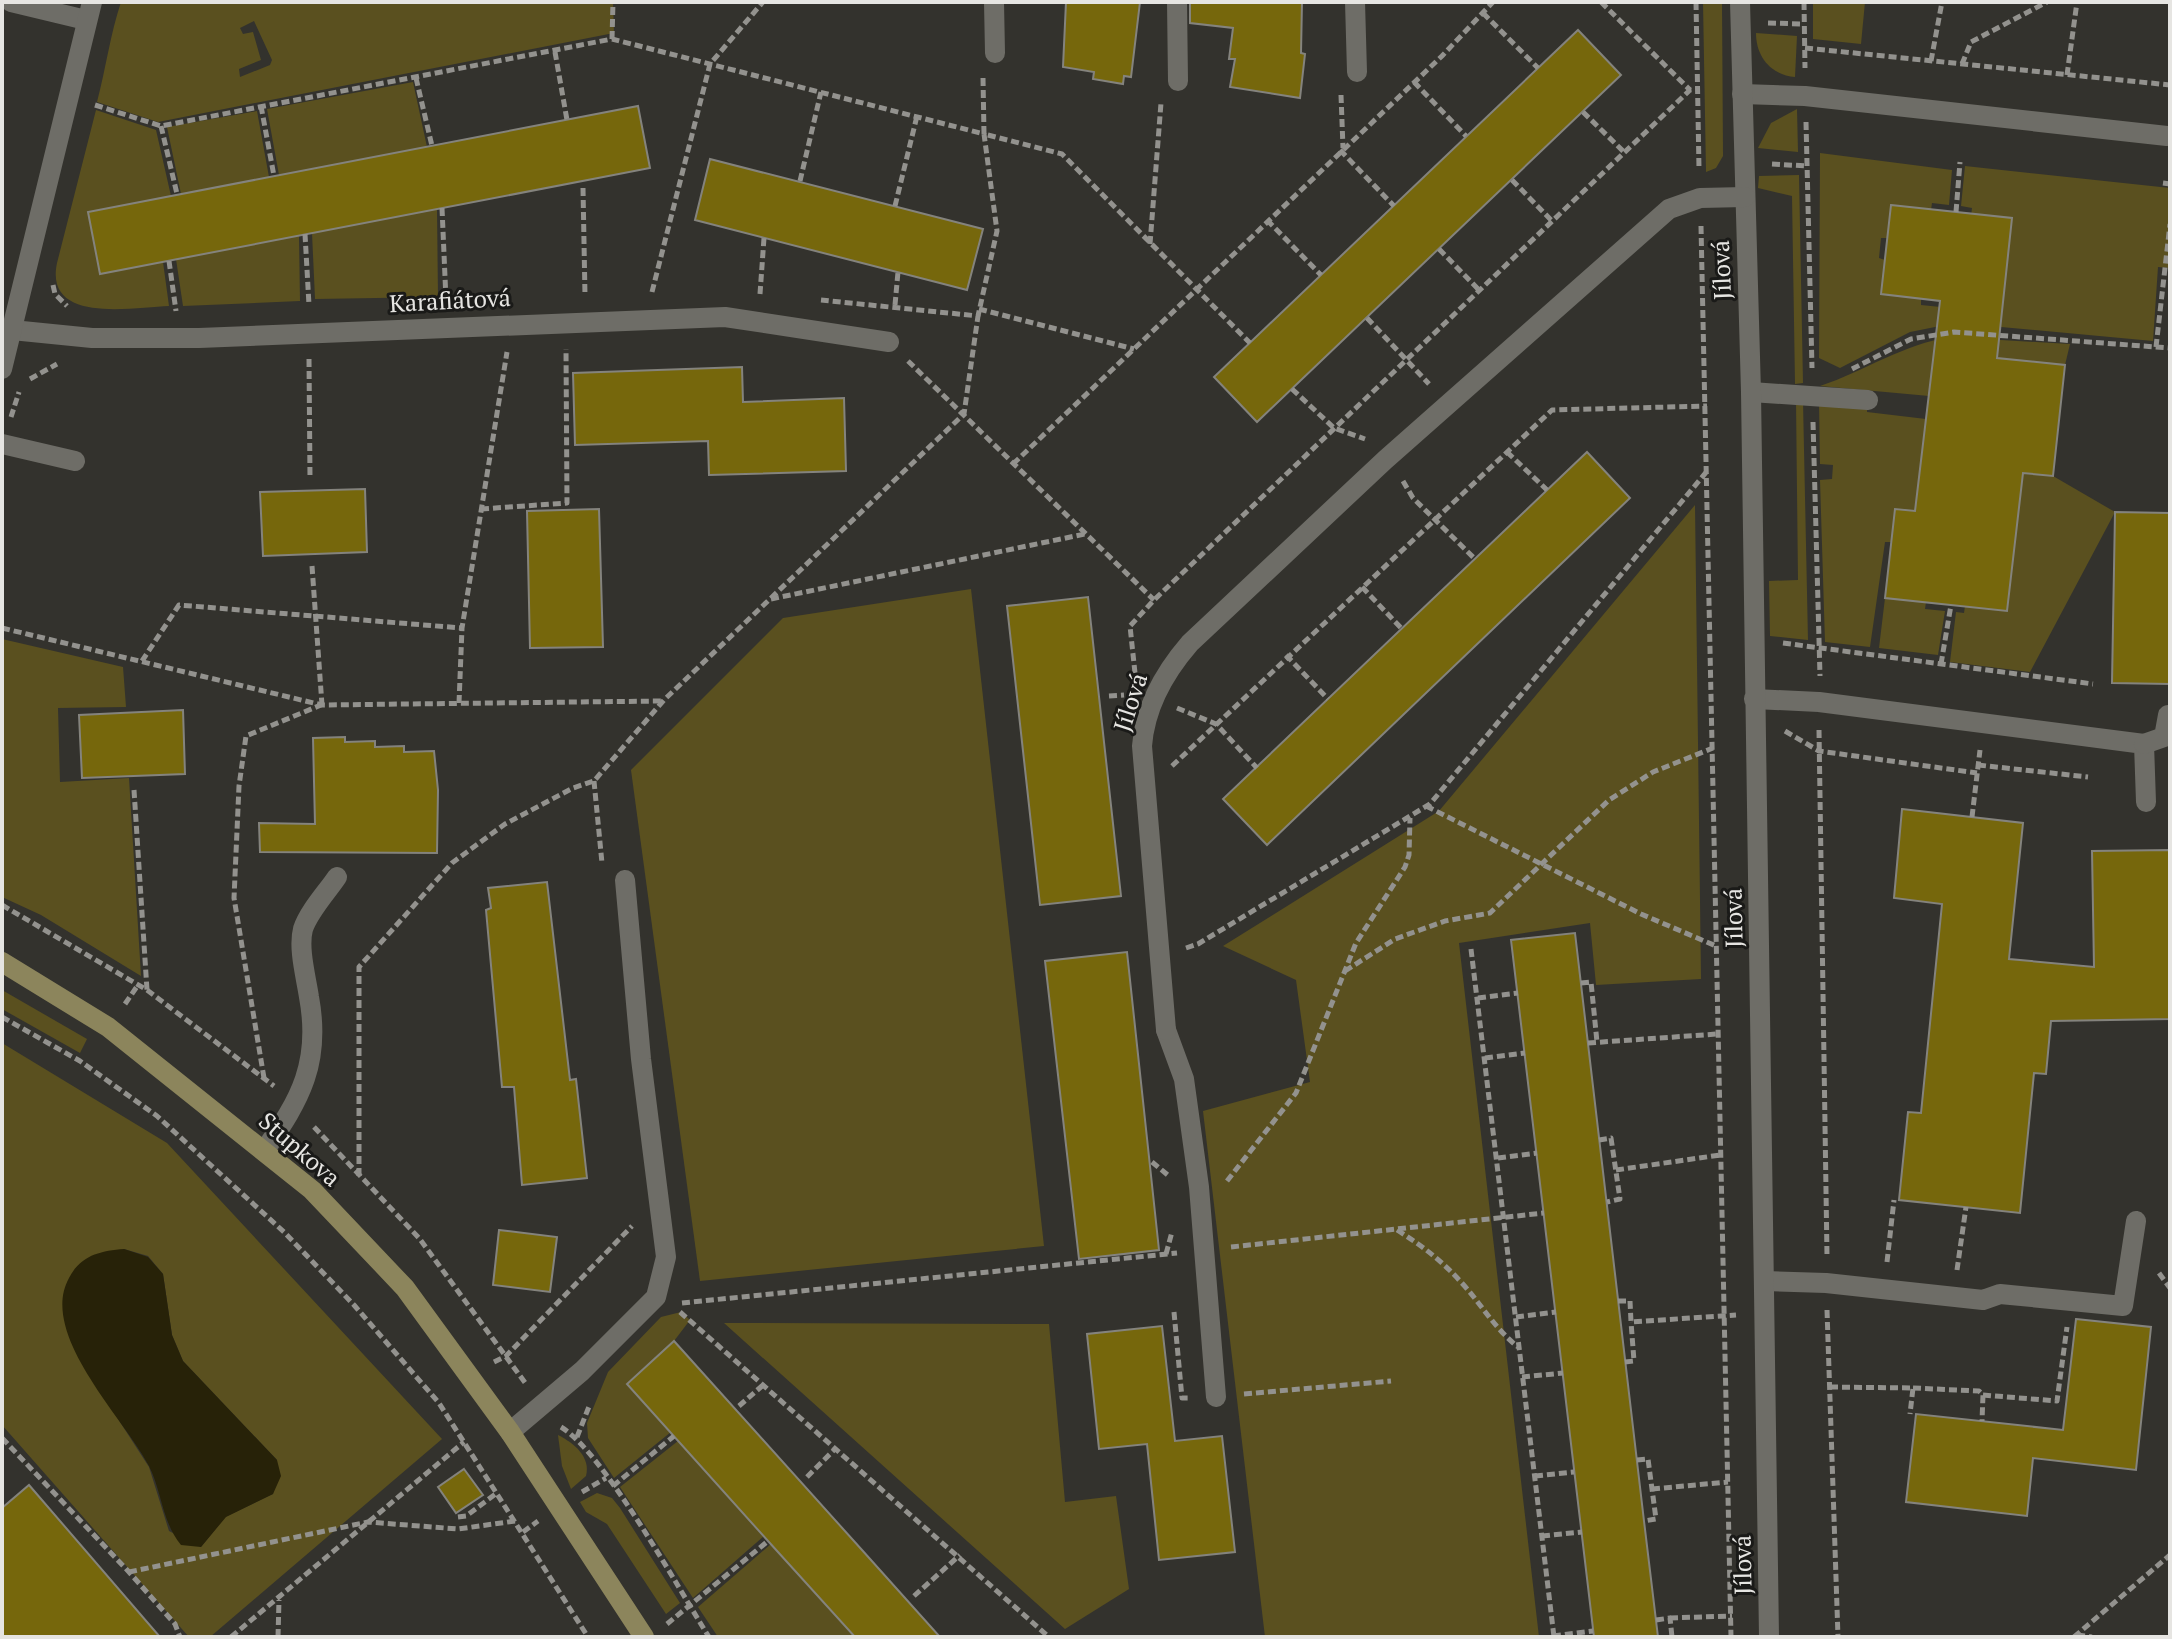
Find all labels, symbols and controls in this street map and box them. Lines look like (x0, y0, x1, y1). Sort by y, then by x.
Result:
street label: Jílová (1704, 240, 1738, 300)
street label: Karafiátová (388, 281, 512, 319)
street label: Jílová (1106, 669, 1154, 735)
street label: Jílová (1716, 888, 1750, 948)
street label: Stupkova (252, 1105, 348, 1193)
street label: Jílová (1725, 1535, 1759, 1595)

